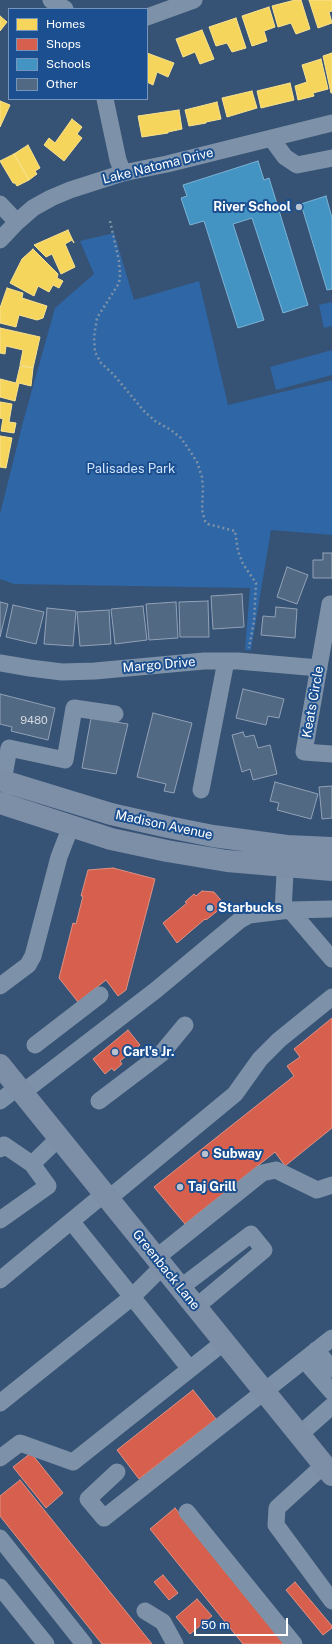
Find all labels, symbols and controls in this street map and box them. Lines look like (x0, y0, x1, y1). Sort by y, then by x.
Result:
legend (8, 8, 148, 100)
text: Homes (46, 17, 85, 31)
text: Shops (46, 37, 81, 51)
text: Schools (46, 57, 91, 71)
text: Other (46, 77, 78, 91)
street label: Lake Natoma Drive (101, 145, 215, 187)
place label: River School (213, 199, 291, 215)
marker: River School (294, 202, 304, 212)
park label: Palisades Park (87, 461, 175, 477)
street label: Margo Drive (122, 654, 196, 676)
street label: Keats Circle (299, 665, 327, 739)
house number: 9480 (20, 714, 48, 728)
street label: Madison Avenue (114, 807, 214, 843)
place label: Starbucks (218, 900, 282, 916)
marker: Starbucks (205, 903, 215, 913)
place label: Carl's Jr. (123, 1044, 175, 1060)
marker: Carl's Jr. (110, 1047, 120, 1057)
place label: Subway (213, 1146, 262, 1162)
marker: Subway (200, 1149, 210, 1159)
place label: Taj Grill (188, 1179, 236, 1195)
marker: Taj Grill (175, 1182, 185, 1192)
street label: Greenback Lane (129, 1227, 203, 1313)
scale bar (196, 1610, 290, 1636)
text: 50 m (201, 1618, 229, 1632)

